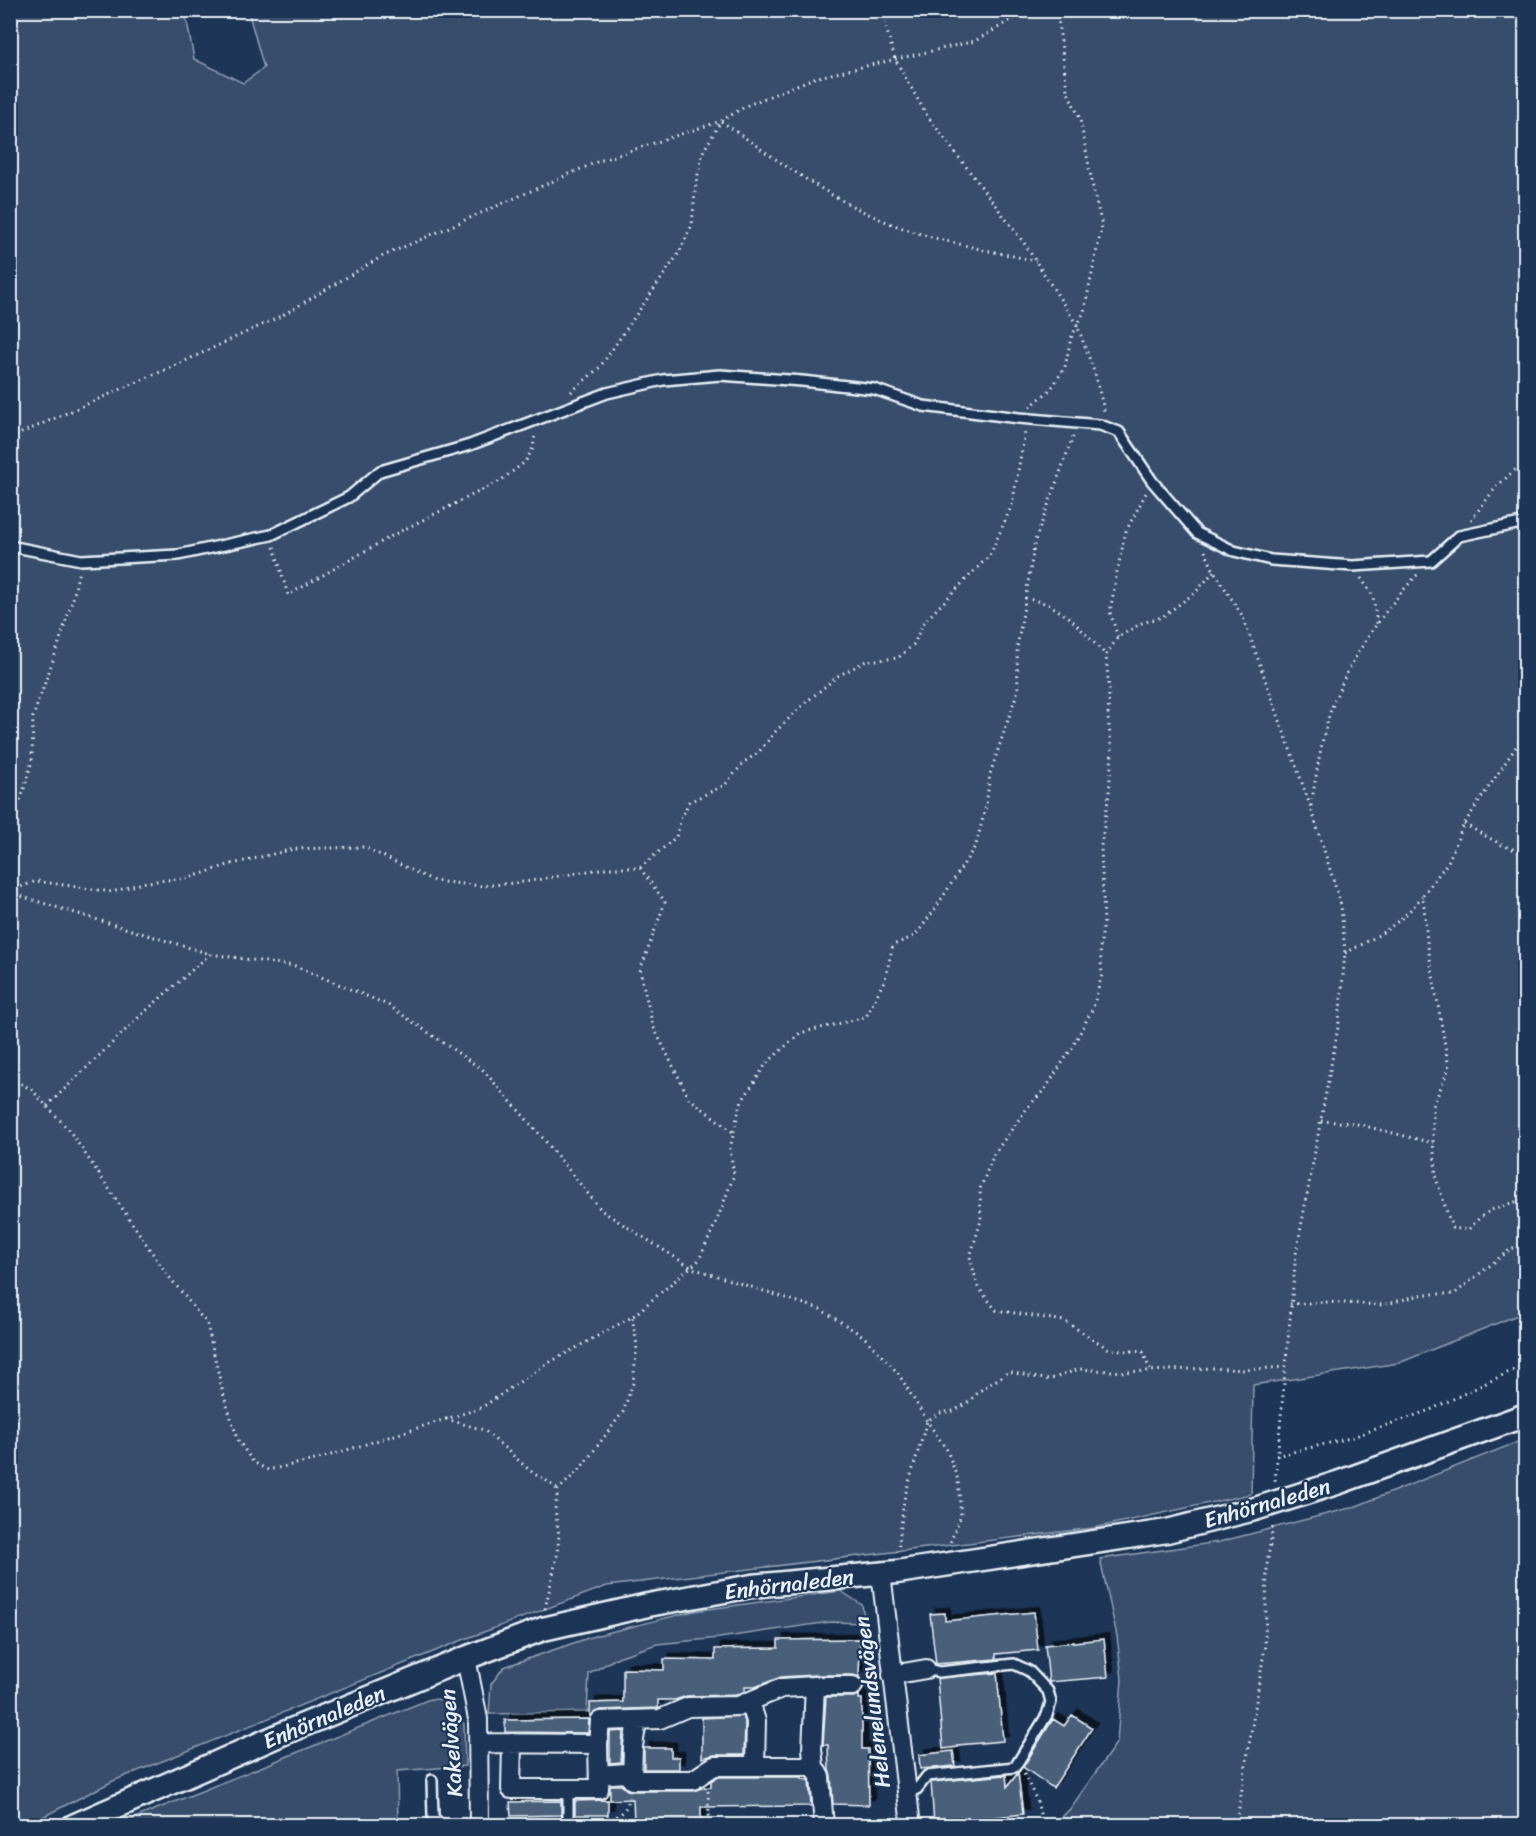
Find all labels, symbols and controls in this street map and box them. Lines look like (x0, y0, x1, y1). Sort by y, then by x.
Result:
street label: Enhörnaleden (1199, 1466, 1335, 1540)
street label: Enhörnaleden (722, 1557, 856, 1611)
street label: Helenelundsvägen (842, 1614, 902, 1790)
street label: Enhörnaleden (256, 1674, 392, 1760)
street label: Kakelvägen (428, 1687, 474, 1798)

